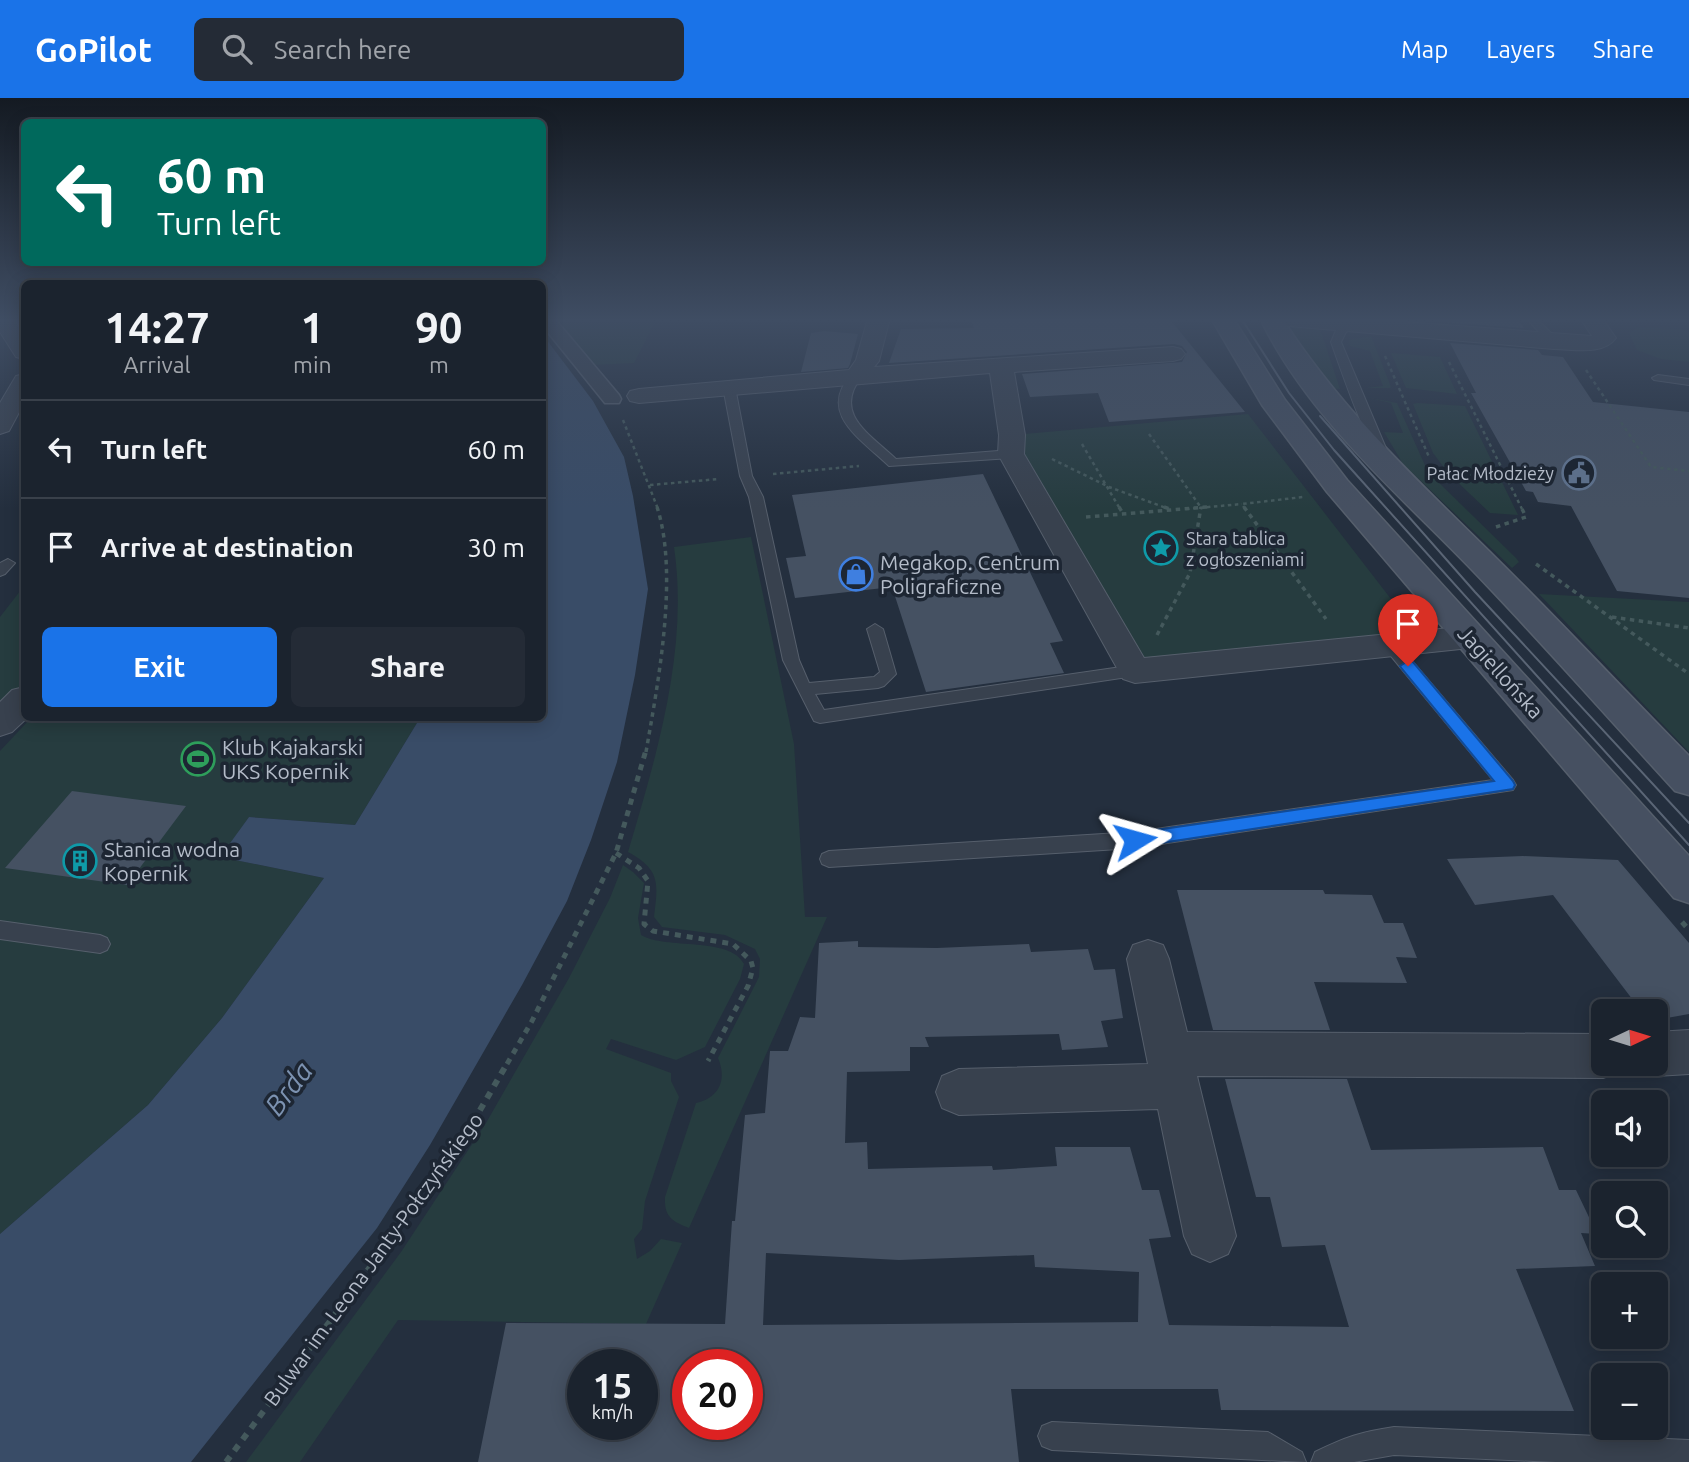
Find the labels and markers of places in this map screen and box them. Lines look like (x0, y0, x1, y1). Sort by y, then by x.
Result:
public building icon: Pałac Młodzieży (1560, 454, 1598, 492)
place label: Pałac Młodzieży (1426, 463, 1554, 483)
place label: Stara tablica z ogłoszeniami (1186, 528, 1304, 569)
place icon: Stara tablica z ogłoszeniami (1142, 529, 1180, 567)
place label: Megakop. Centrum Poligraficzne (880, 550, 1060, 598)
shop icon: Megakop. Centrum Poligraficzne (837, 555, 875, 593)
pin (1378, 594, 1438, 666)
place label: Klub Kajakarski UKS Kopernik (222, 735, 363, 783)
sports icon: Klub Kajakarski UKS Kopernik (179, 740, 217, 778)
place label: Stanica wodna Kopernik (104, 837, 240, 885)
building icon: Stanica wodna Kopernik (61, 842, 99, 880)

